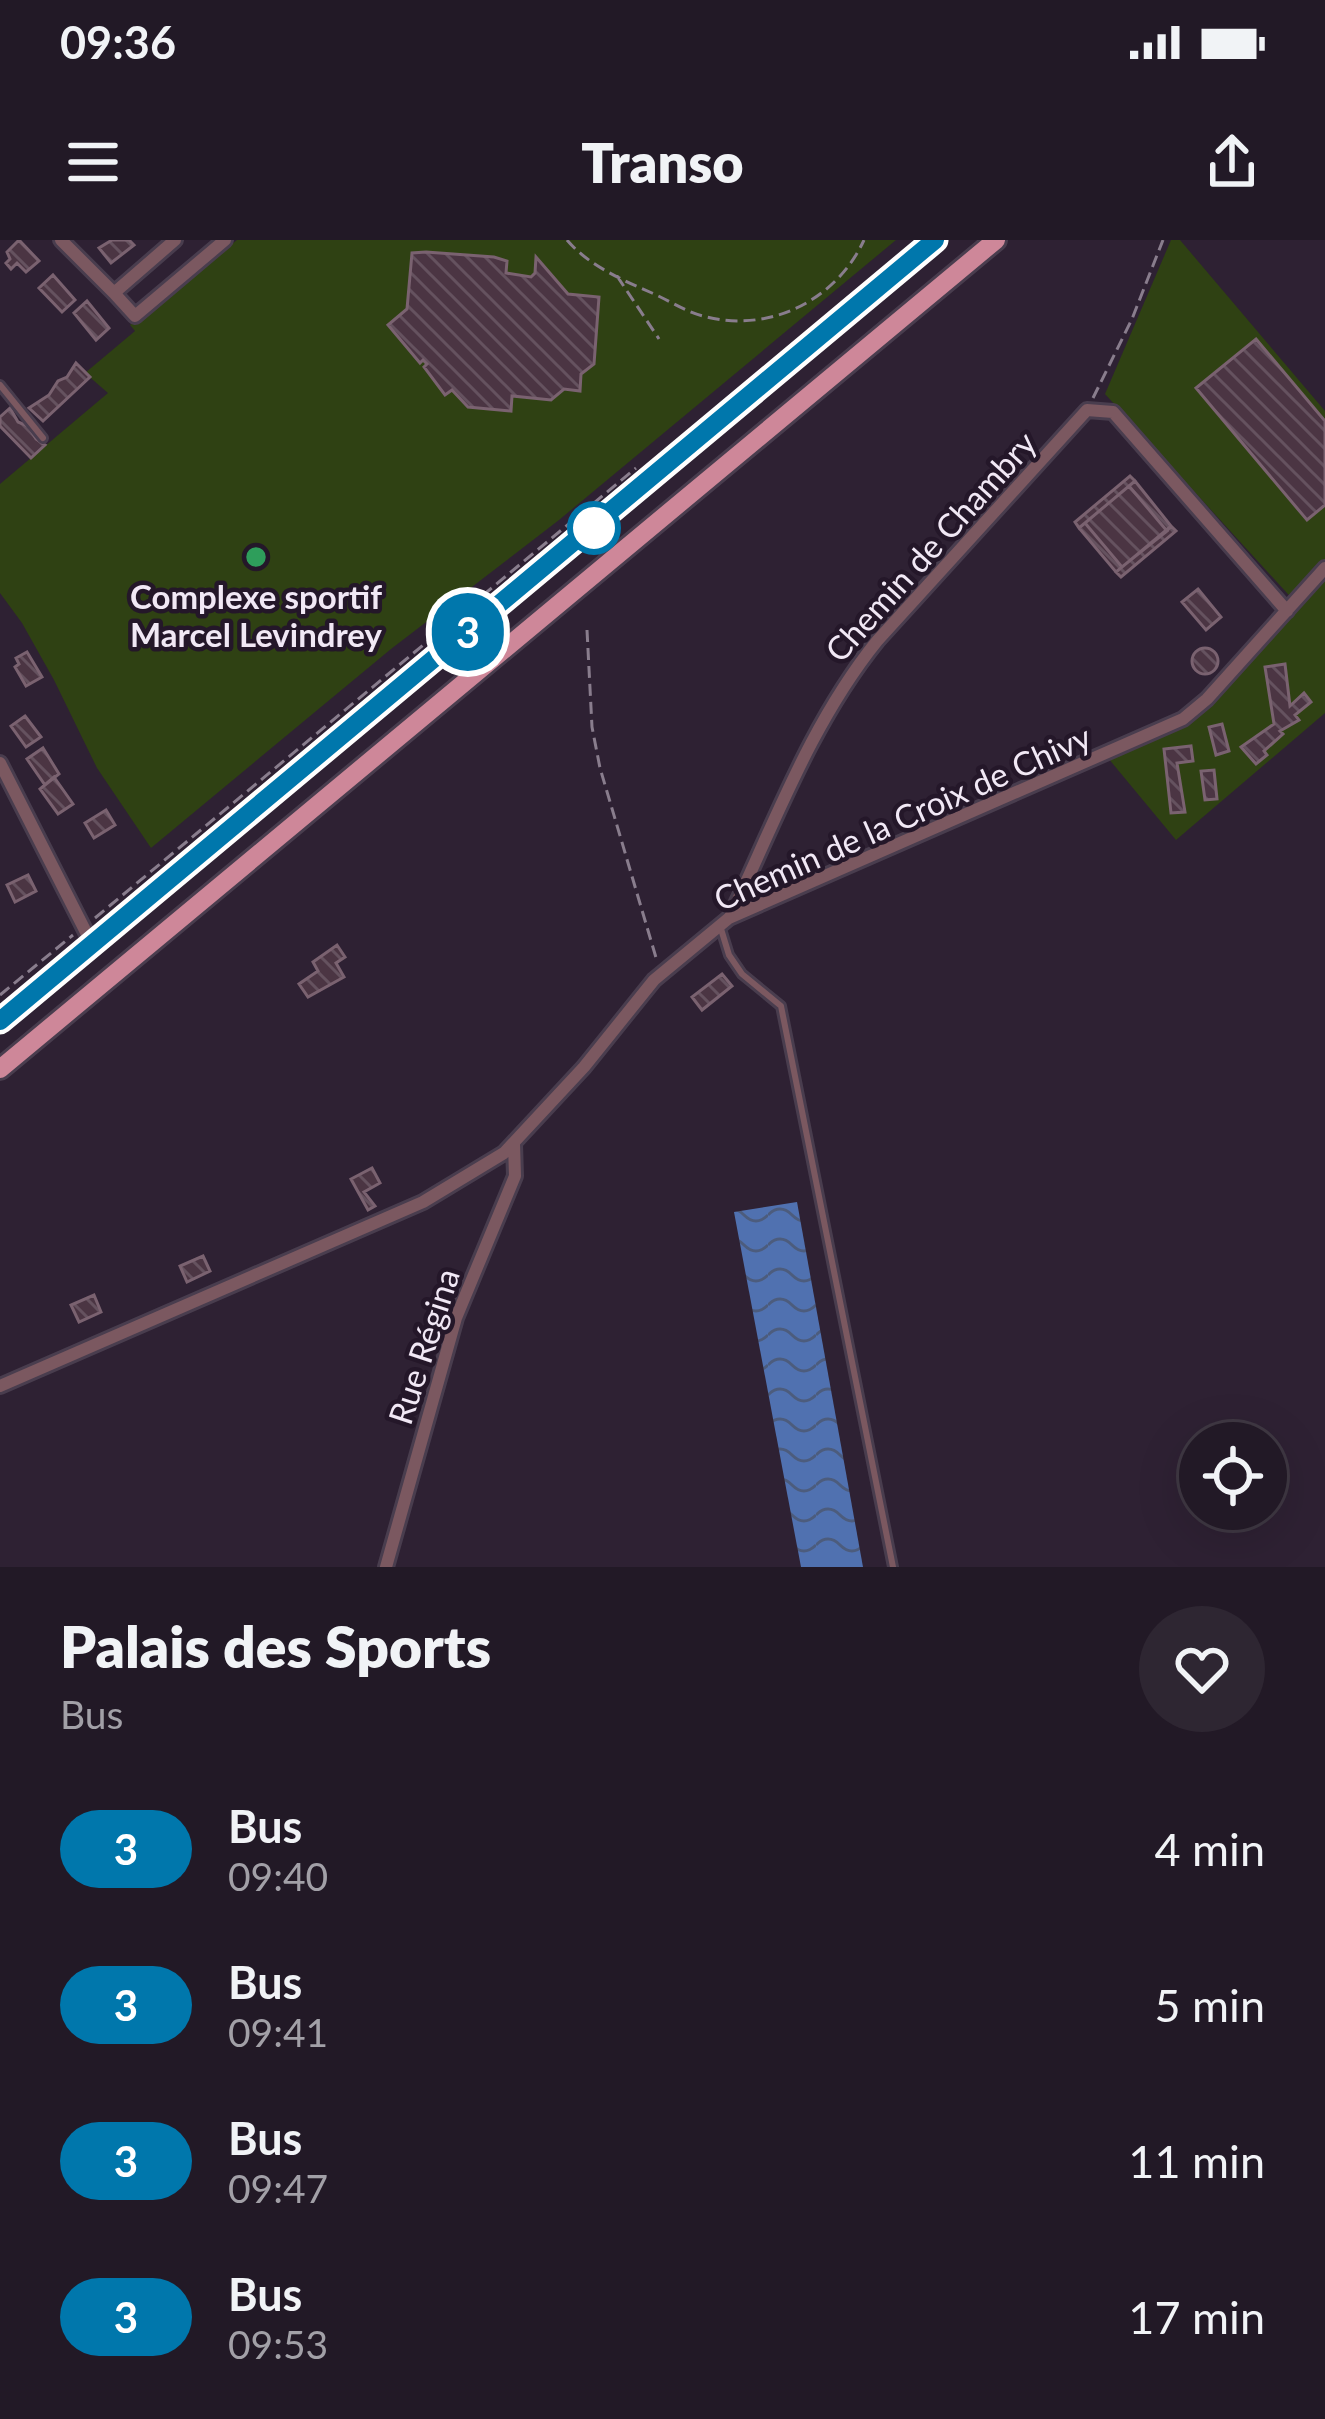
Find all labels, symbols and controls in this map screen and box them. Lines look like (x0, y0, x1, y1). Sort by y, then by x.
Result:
text: 09:36 (60, 15, 176, 69)
icon: menu (60, 129, 126, 195)
icon: share (1199, 129, 1265, 195)
text: Transo (581, 130, 744, 195)
street label: Chemin de Chambry (816, 423, 1044, 669)
unlabelled marker (569, 503, 619, 553)
marker: Complexe sportif Marcel Levindrey (243, 544, 269, 570)
place label: Complexe sportif Marcel Levindrey (130, 576, 382, 654)
line badge: 3 (429, 593, 507, 671)
text: 3 (456, 607, 480, 657)
street label: Chemin de la Croix de Chivy (707, 716, 1097, 918)
street label: Rue Régina (379, 1263, 467, 1429)
map controls (1179, 1422, 1287, 1530)
button: locate (1179, 1422, 1287, 1530)
button: heart (1139, 1606, 1265, 1732)
text: Palais des Sports (60, 1612, 491, 1680)
text: Bus (60, 1691, 123, 1737)
text: Bus (228, 1799, 302, 1853)
text: 4 min (1154, 1822, 1265, 1876)
text: 3 (114, 1824, 138, 1874)
text: 09:40 (228, 1853, 328, 1899)
text: Bus (228, 1955, 302, 2009)
text: 5 min (1154, 1978, 1265, 2032)
text: 3 (114, 1980, 138, 2030)
text: 09:41 (228, 2009, 328, 2055)
text: Bus (228, 2111, 302, 2165)
text: 11 min (1128, 2134, 1265, 2188)
text: 3 (114, 2136, 138, 2186)
text: 09:47 (228, 2165, 328, 2211)
text: Bus (228, 2267, 302, 2321)
text: 17 min (1128, 2290, 1265, 2344)
text: 3 (114, 2292, 138, 2342)
text: 09:53 (228, 2321, 328, 2367)

